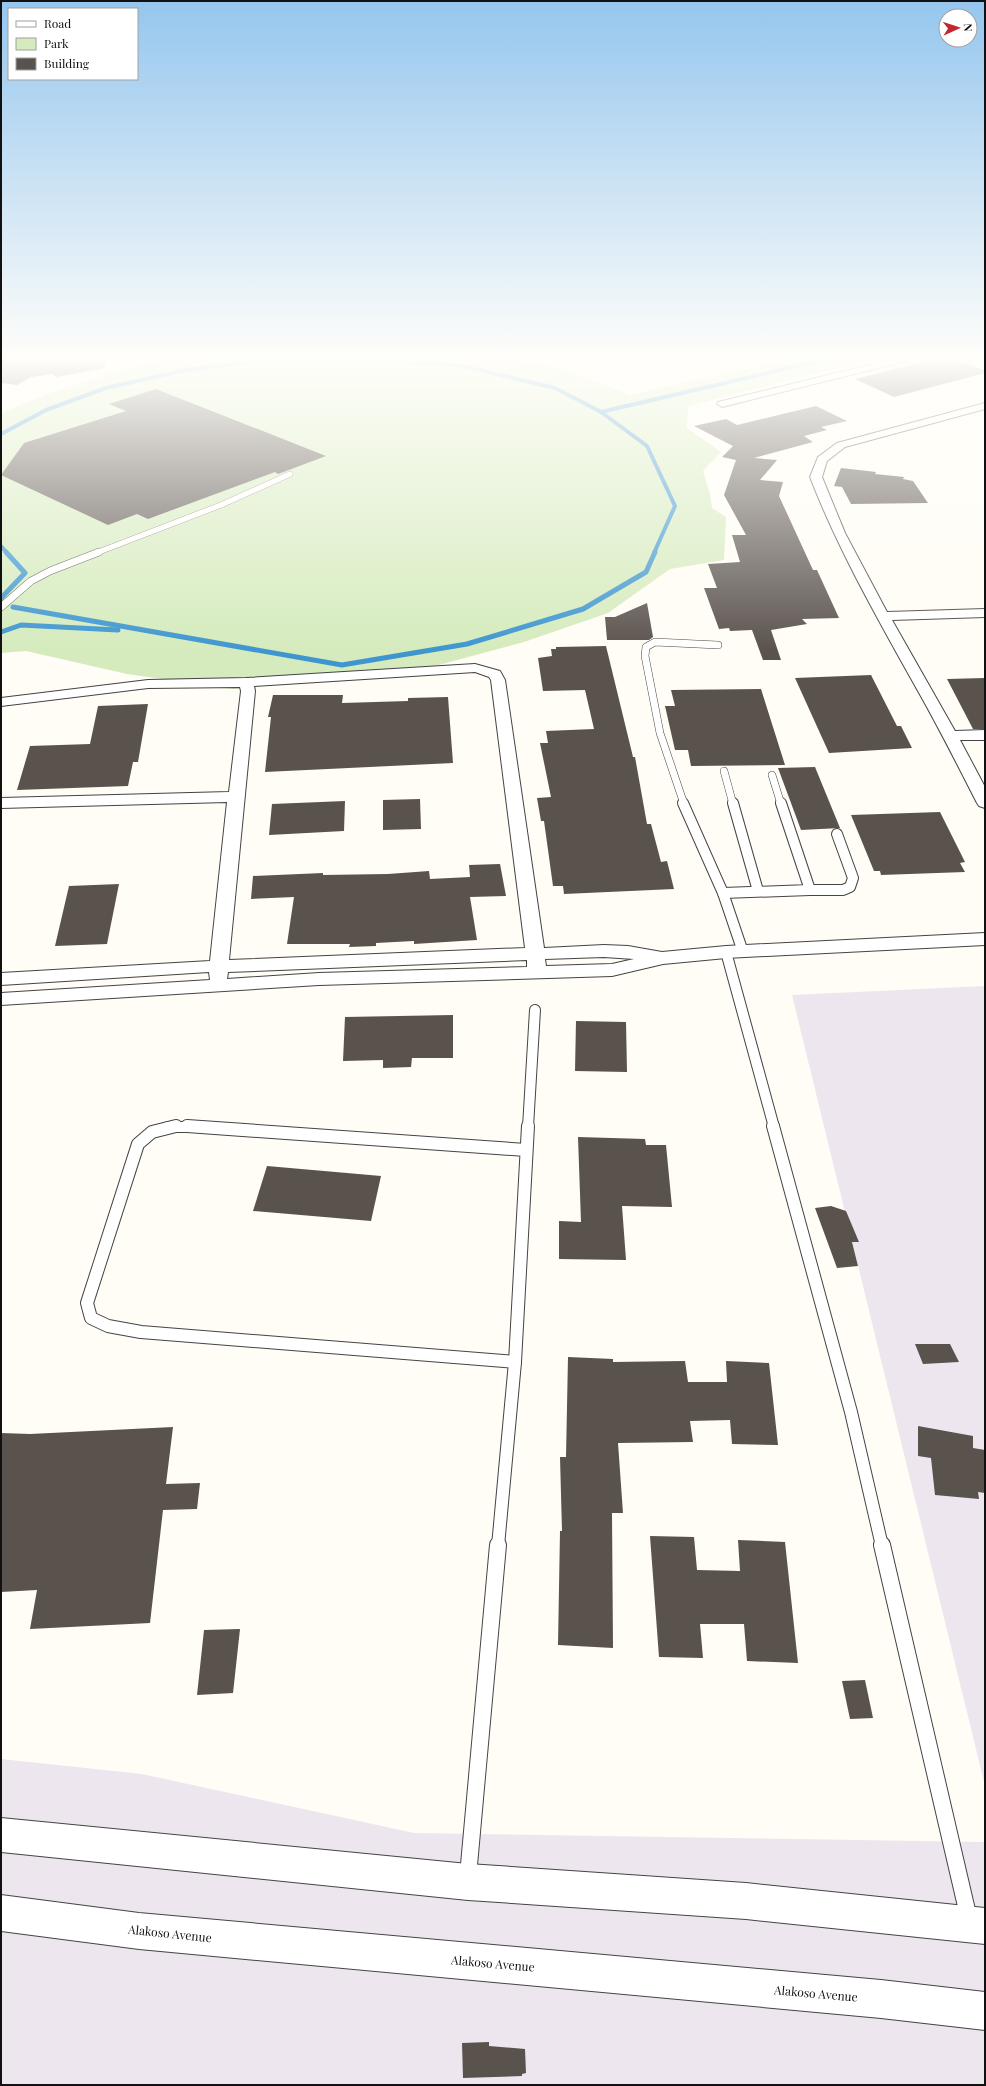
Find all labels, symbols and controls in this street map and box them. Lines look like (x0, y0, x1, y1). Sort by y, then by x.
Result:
legend (8, 8, 138, 80)
north arrow (938, 8, 978, 48)
text: Road (44, 15, 71, 31)
text: N (961, 23, 976, 32)
text: Park (44, 35, 69, 51)
text: Building (44, 55, 90, 71)
street label: Alakoso Avenue (126, 1921, 213, 1945)
street label: Alakoso Avenue (449, 1951, 536, 1975)
street label: Alakoso Avenue (772, 1981, 859, 2005)

